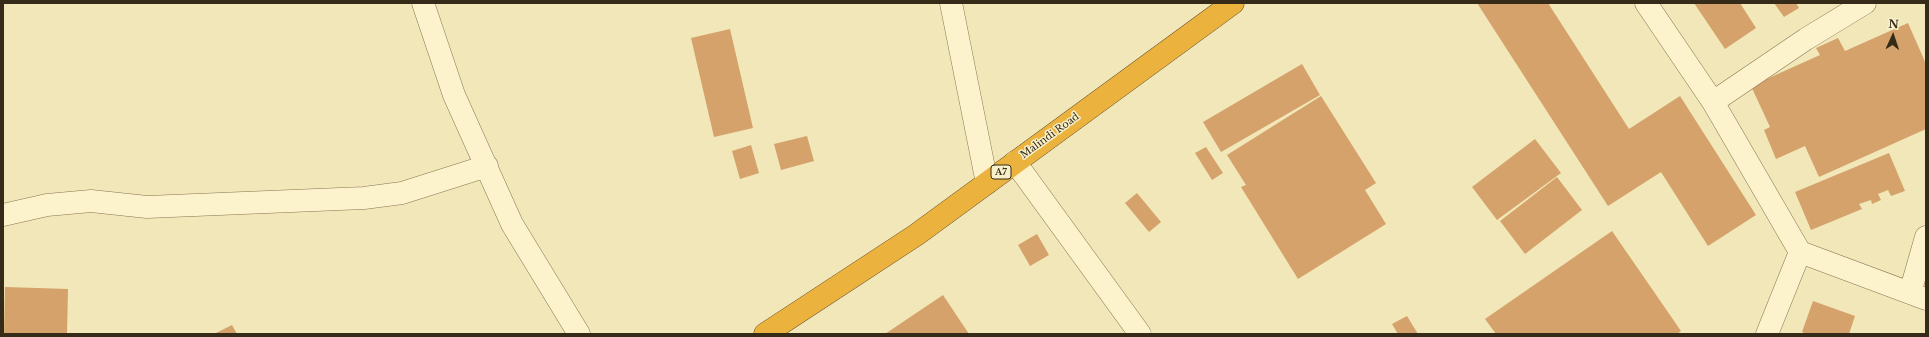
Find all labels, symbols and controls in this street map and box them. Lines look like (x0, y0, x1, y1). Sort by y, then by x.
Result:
north arrow (1873, 16, 1913, 56)
text: N (1888, 17, 1899, 31)
street label: Malindi Road (1018, 111, 1082, 161)
road number: A7 (991, 165, 1011, 179)

